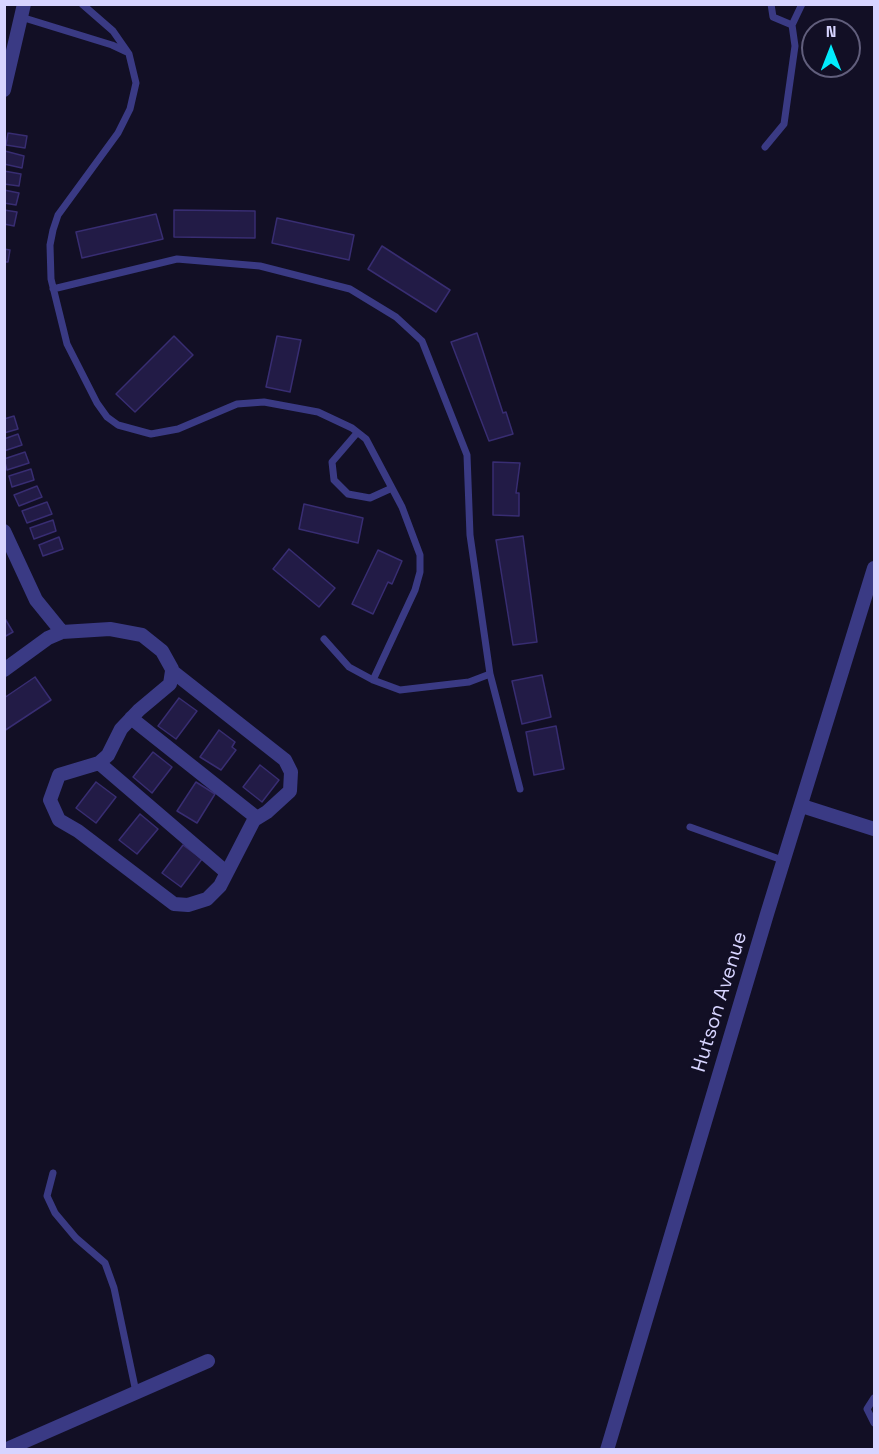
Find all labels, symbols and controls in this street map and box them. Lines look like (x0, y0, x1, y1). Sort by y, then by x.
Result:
north arrow (801, 18, 861, 78)
text: N (826, 21, 836, 42)
street label: Hutson Avenue (687, 929, 753, 1075)

